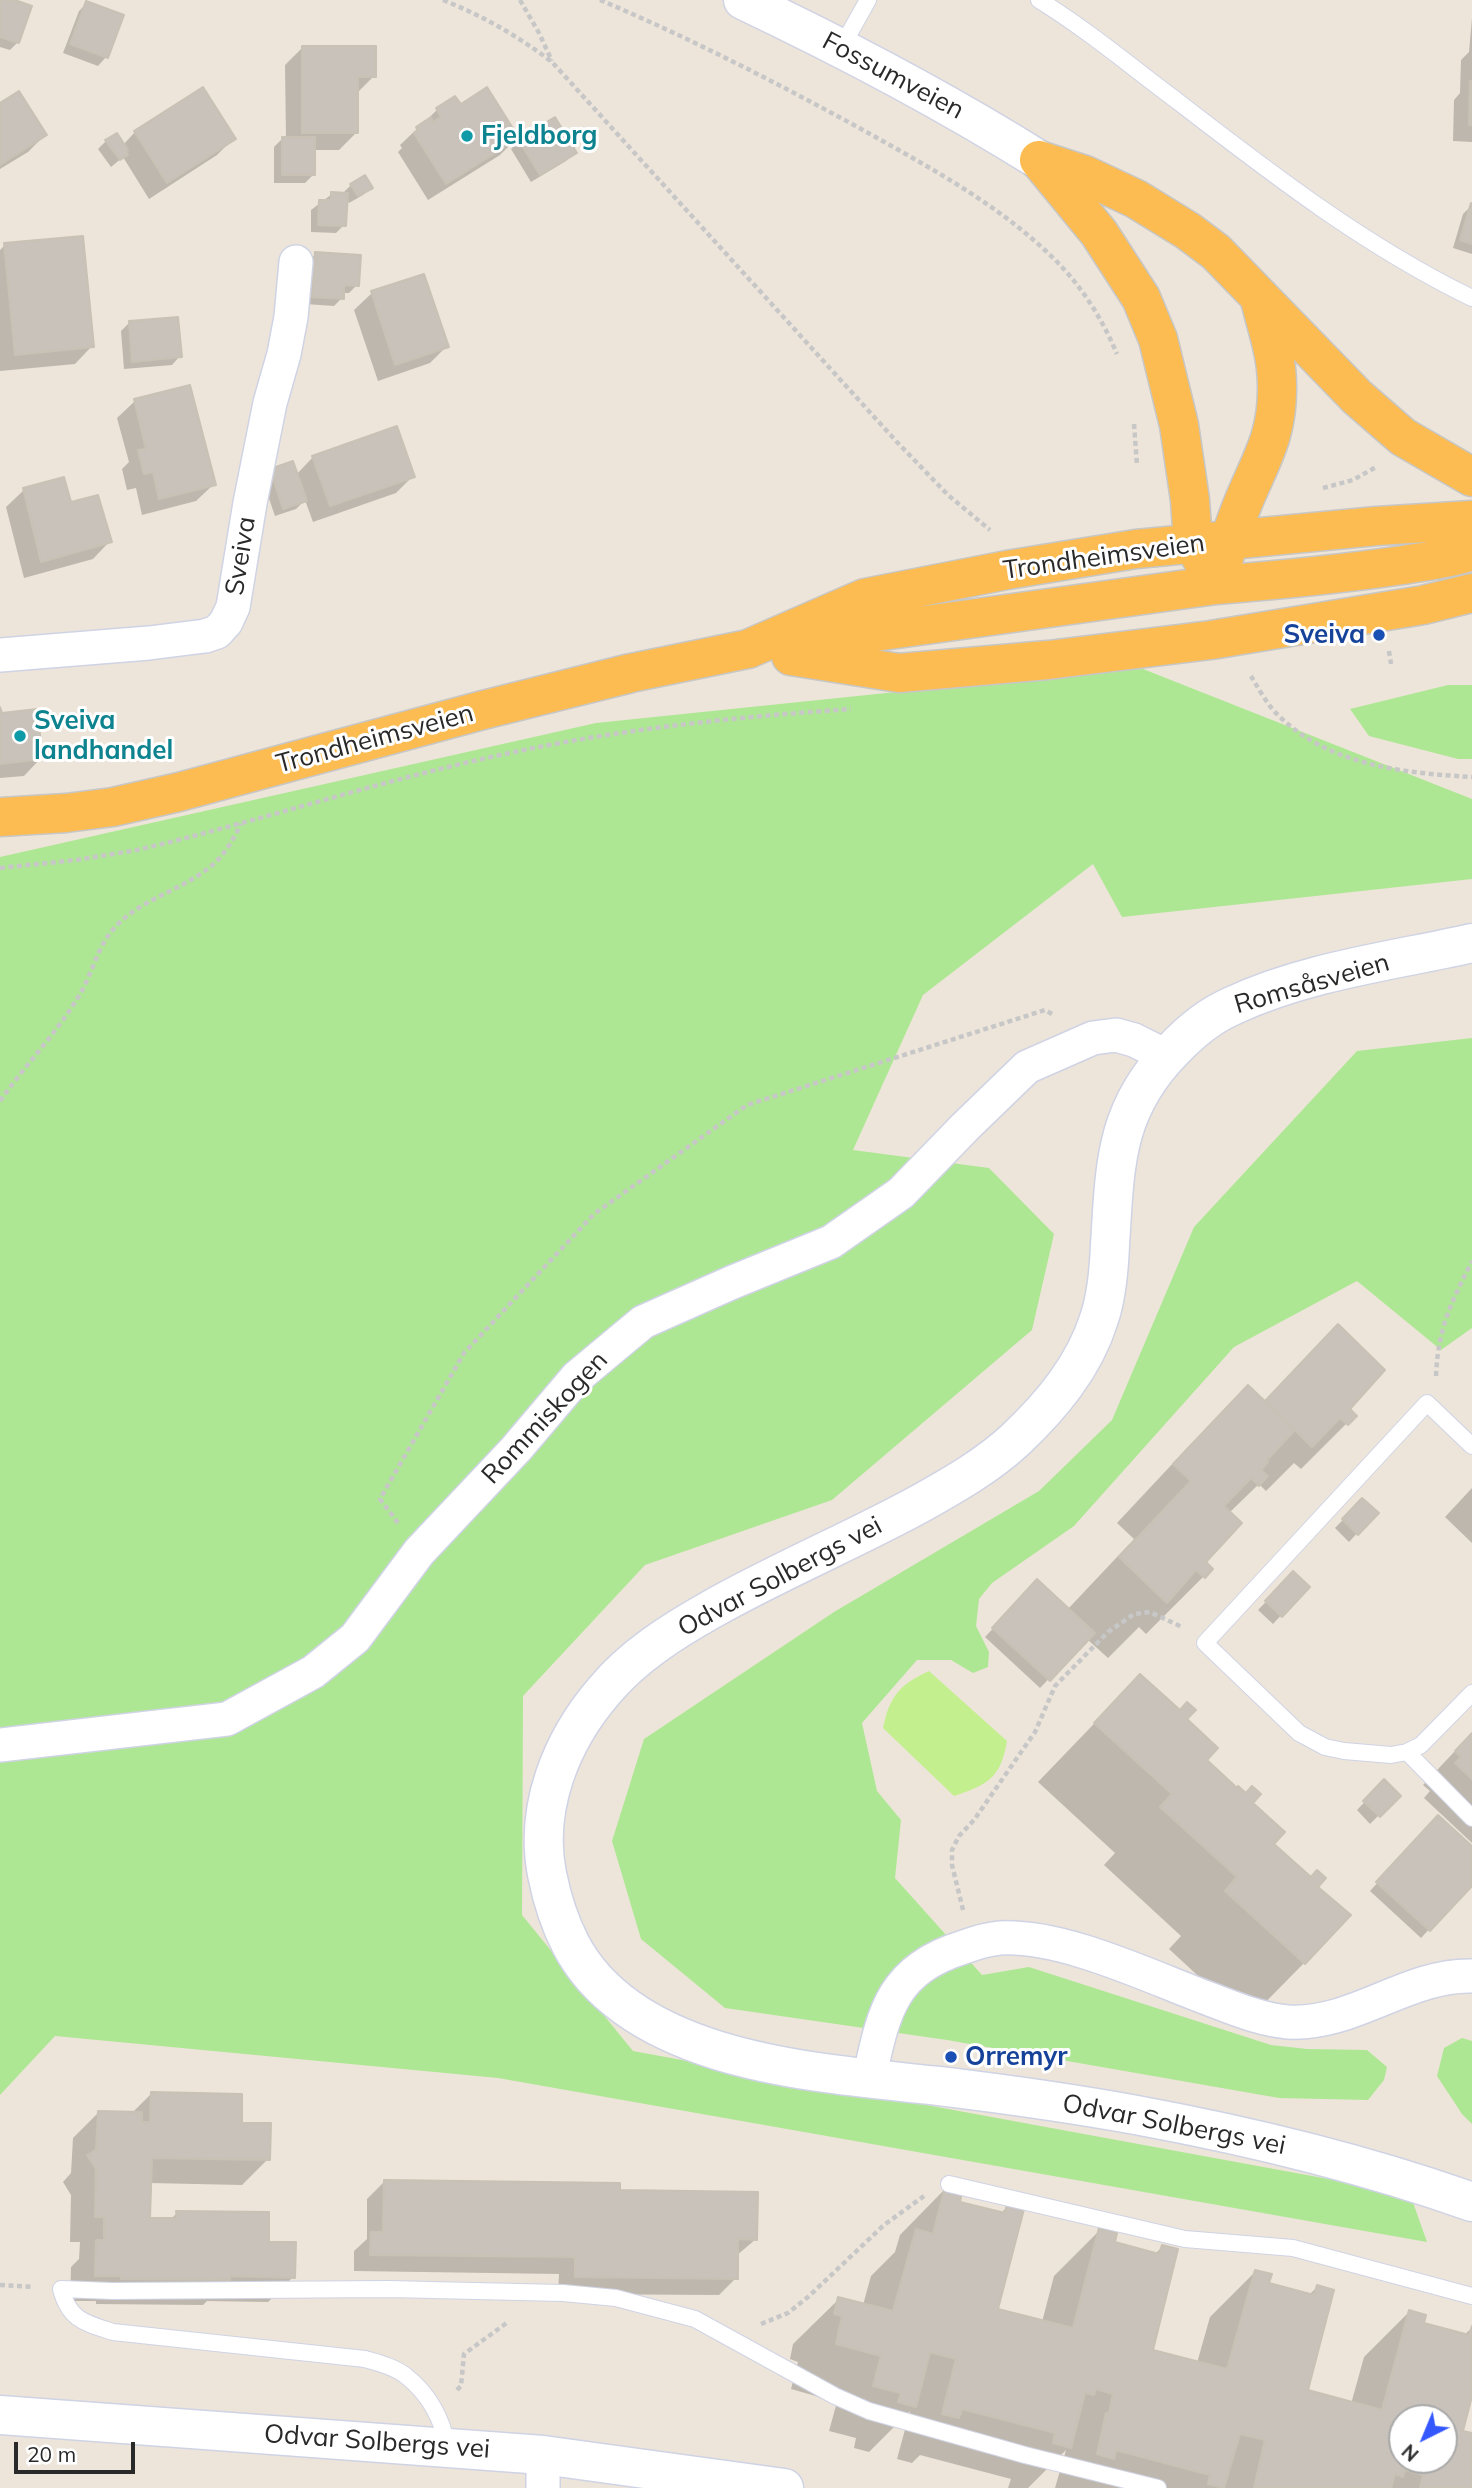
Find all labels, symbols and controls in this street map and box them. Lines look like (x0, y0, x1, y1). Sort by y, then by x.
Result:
street label: Fossumveien (817, 26, 969, 126)
place label: Fjeldborg (481, 120, 598, 152)
marker: Fjeldborg (459, 128, 475, 144)
street label: Sveiva (219, 514, 263, 598)
street label: Trondheimsveien (1001, 527, 1207, 587)
place label: Sveiva (1284, 619, 1365, 651)
marker: Sveiva (1371, 627, 1387, 643)
street label: Trondheimsveien (273, 698, 477, 780)
place label: Sveiva landhandel (34, 705, 173, 766)
marker: Sveiva landhandel (12, 728, 28, 744)
street label: Romsåsveien (1231, 947, 1393, 1021)
street label: Rommiskogen (476, 1345, 614, 1491)
street label: Odvar Solbergs vei (673, 1510, 887, 1644)
place label: Orremyr (965, 2041, 1068, 2073)
marker: Orremyr (943, 2049, 959, 2065)
street label: Odvar Solbergs vei (1060, 2088, 1288, 2162)
north arrow (1388, 2404, 1458, 2474)
street label: Odvar Solbergs vei (263, 2419, 491, 2465)
scale bar (18, 2428, 138, 2472)
text: N (1397, 2439, 1423, 2467)
text: 20 m (27, 2441, 76, 2467)

